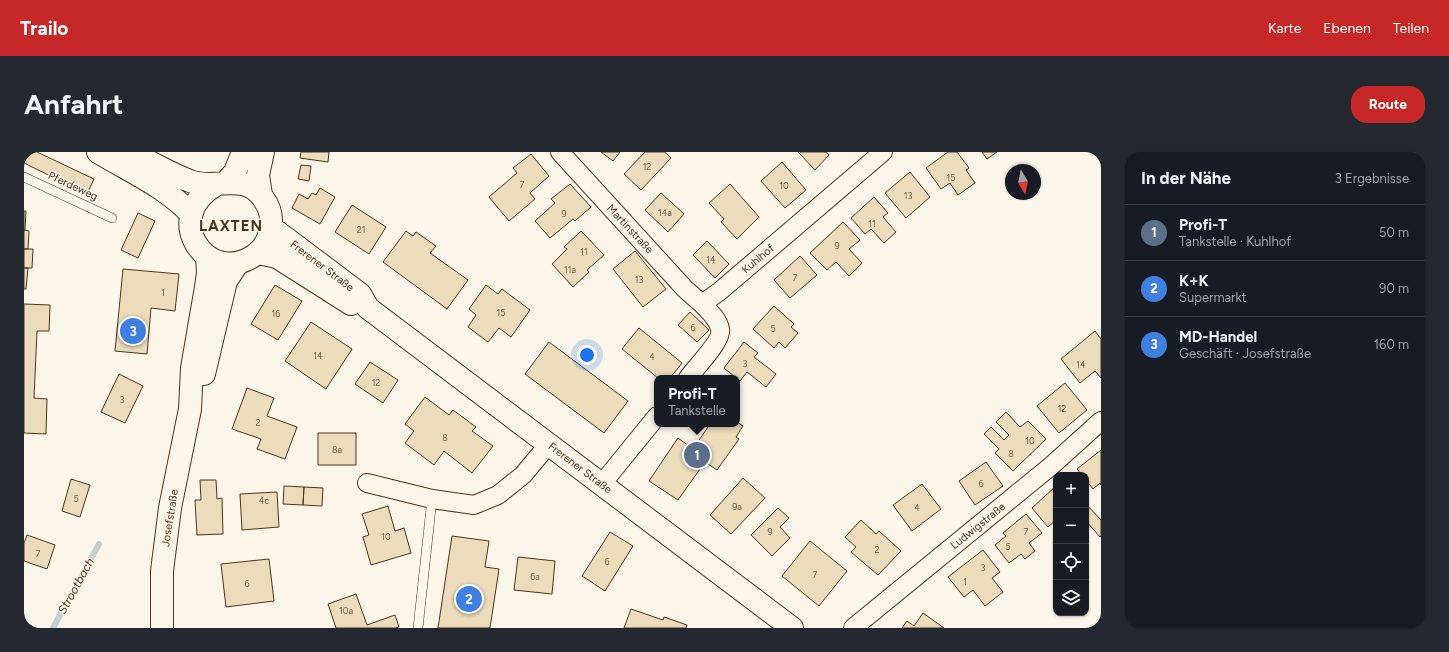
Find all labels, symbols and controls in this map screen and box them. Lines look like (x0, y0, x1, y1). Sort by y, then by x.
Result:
text: Trailo (20, 17, 68, 40)
text: Karte (1268, 20, 1301, 37)
text: Ebenen (1323, 20, 1371, 37)
text: Teilen (1393, 20, 1429, 37)
button: Route (1351, 86, 1425, 123)
text: Anfahrt (24, 87, 123, 121)
house number: 12 (643, 161, 651, 172)
north arrow (1005, 164, 1041, 200)
text: In der Nähe (1141, 168, 1231, 188)
street label: Pferdeweg (46, 169, 100, 203)
text: 3 Ergebnisse (1335, 171, 1409, 186)
house number: 15 (947, 172, 955, 183)
house number: 7 (520, 179, 525, 190)
house number: 10 (779, 180, 789, 191)
house number: 13 (904, 190, 912, 201)
street label: Martinstraße (604, 202, 656, 256)
house number: 14a (658, 207, 672, 218)
house number: 9 (561, 208, 567, 219)
text: Profi-T (1179, 216, 1227, 234)
district label: LAXTEN (199, 217, 263, 235)
house number: 11 (868, 218, 876, 229)
house number: 21 (357, 224, 365, 235)
text: 1 (1151, 225, 1157, 240)
text: 50 m (1379, 225, 1409, 240)
text: Tankstelle · Kuhlhof (1179, 234, 1291, 249)
street label: Frerener Straße (288, 238, 356, 294)
house number: 9 (834, 240, 840, 251)
street label: Kuhlhof (739, 241, 777, 276)
house number: 11 (580, 246, 588, 257)
house number: 14 (706, 254, 716, 265)
house number: 11a (564, 264, 576, 275)
house number: 7 (793, 272, 798, 283)
text: K+K (1179, 272, 1208, 290)
house number: 13 (635, 274, 643, 285)
text: 2 (1150, 281, 1158, 296)
text: 90 m (1379, 281, 1409, 296)
house number: 1 (161, 287, 165, 298)
text: Supermarkt (1179, 290, 1247, 305)
house number: 15 (497, 307, 505, 318)
house number: 16 (272, 308, 280, 319)
pin: 3 (120, 316, 146, 346)
house number: 6 (690, 322, 696, 333)
house number: 5 (770, 323, 776, 334)
text: MD-Handel (1179, 328, 1257, 346)
text: 3 (1150, 337, 1158, 352)
text: 160 m (1374, 337, 1409, 352)
your location (577, 345, 597, 365)
text: Geschäft · Josefstraße (1179, 346, 1311, 361)
house number: 14 (313, 350, 323, 361)
house number: 4 (649, 351, 655, 362)
house number: 3 (743, 358, 748, 369)
house number: 14 (1076, 359, 1086, 370)
popup (654, 375, 740, 427)
house number: 12 (372, 377, 380, 388)
text: Profi-T (668, 385, 716, 403)
house number: 3 (120, 394, 125, 405)
text: Tankstelle (668, 403, 726, 418)
house number: 12 (1058, 403, 1066, 414)
house number: 2 (255, 417, 261, 428)
house number: 8 (442, 432, 448, 443)
house number: 10 (1025, 435, 1035, 446)
street label: Frerener Straße (546, 440, 614, 496)
pin: 1 (684, 440, 710, 470)
house number: 8a (332, 444, 342, 455)
house number: 8 (1008, 448, 1014, 459)
map controls (1053, 472, 1089, 616)
button: + (1053, 472, 1089, 508)
house number: 6 (978, 478, 984, 489)
street label: Josefstraße (159, 488, 181, 548)
house number: 5 (73, 493, 79, 504)
house number: 4c (259, 495, 269, 506)
street label: Ludwigstraße (948, 500, 1008, 552)
house number: 9a (732, 501, 742, 512)
house number: 4 (914, 502, 920, 513)
button: − (1053, 508, 1089, 544)
house number: 9 (767, 526, 773, 537)
house number: 7 (1024, 526, 1029, 537)
house number: 10 (381, 531, 391, 542)
house number: 5 (1005, 541, 1011, 552)
house number: 2 (874, 544, 880, 555)
button: locate (1053, 544, 1089, 580)
house number: 7 (36, 548, 41, 559)
water label: Strootbach (55, 555, 97, 617)
house number: 6 (604, 556, 610, 567)
house number: 3 (981, 562, 986, 573)
house number: 7 (813, 569, 818, 580)
house number: 6a (530, 571, 540, 582)
house number: 1 (963, 576, 967, 587)
house number: 6 (244, 578, 250, 589)
button: layers (1053, 580, 1089, 616)
pin: 2 (456, 584, 482, 614)
house number: 10a (339, 605, 353, 616)

